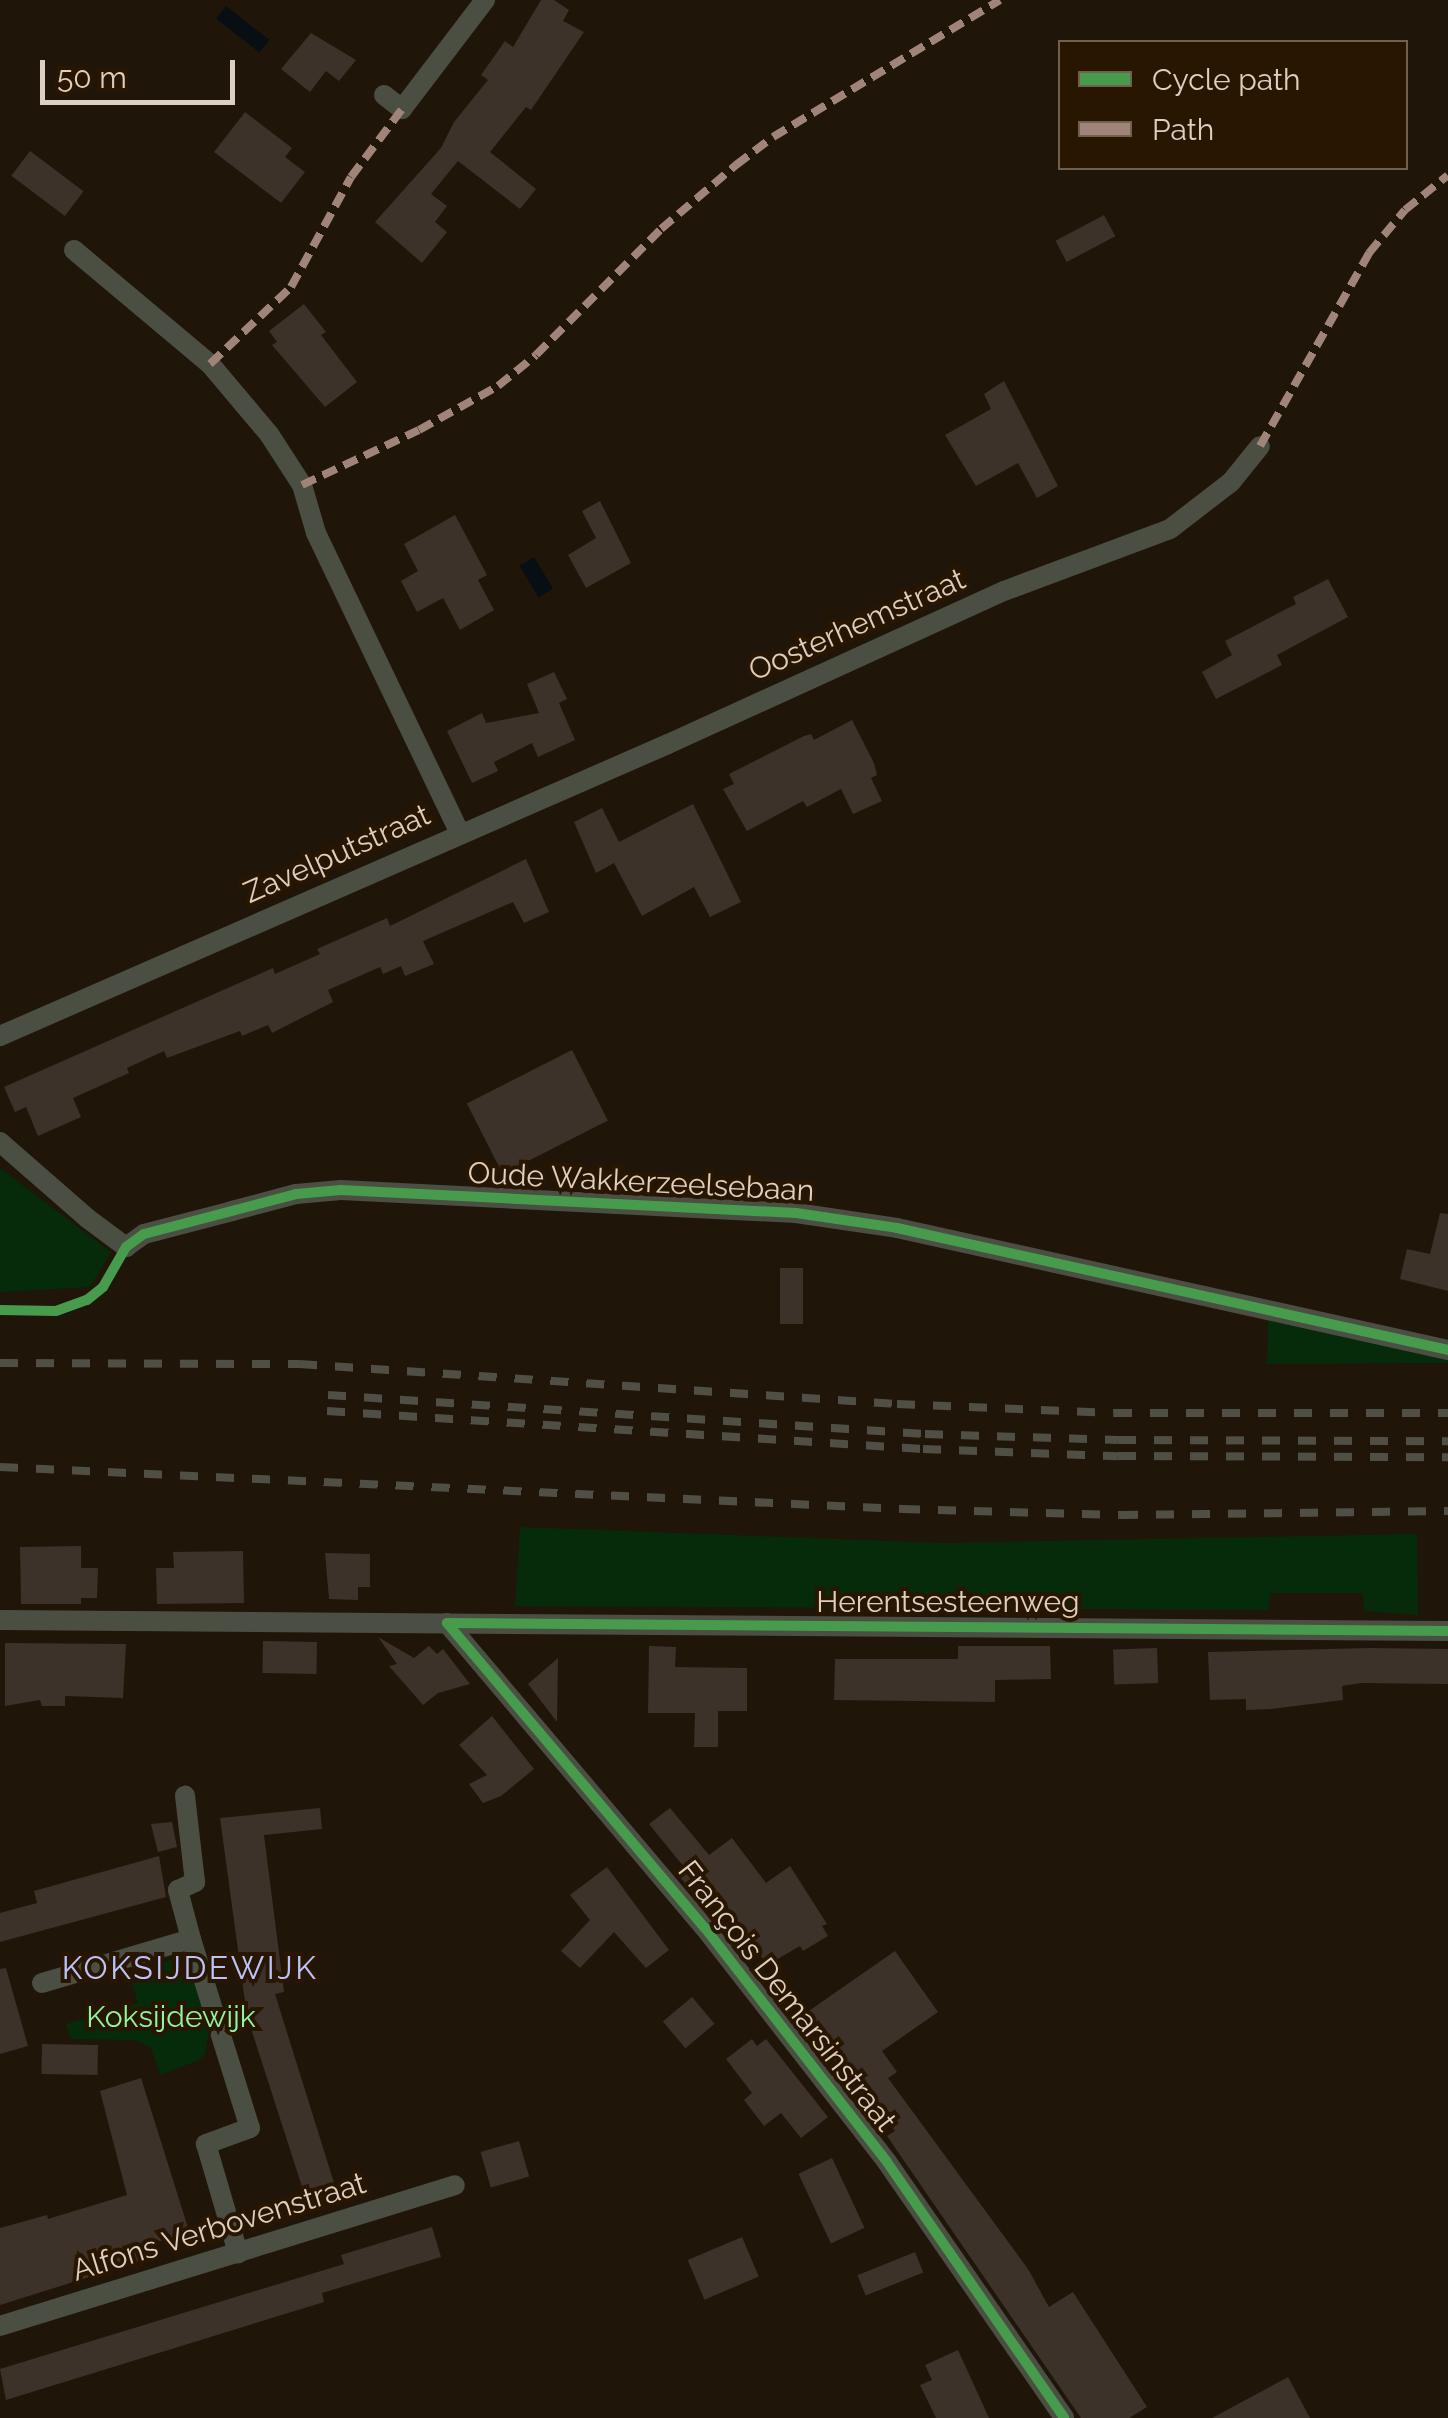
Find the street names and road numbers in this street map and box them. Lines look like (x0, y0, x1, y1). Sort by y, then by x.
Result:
street label: Oosterhemstraat (743, 561, 971, 689)
street label: Zavelputstraat (238, 797, 436, 911)
street label: Oude Wakkerzeelsebaan (466, 1155, 816, 1209)
street label: Herentsesteenweg (816, 1584, 1080, 1620)
street label: François Demarsinstraat (670, 1854, 904, 2138)
street label: Alfons Verbovenstraat (67, 2165, 371, 2289)

